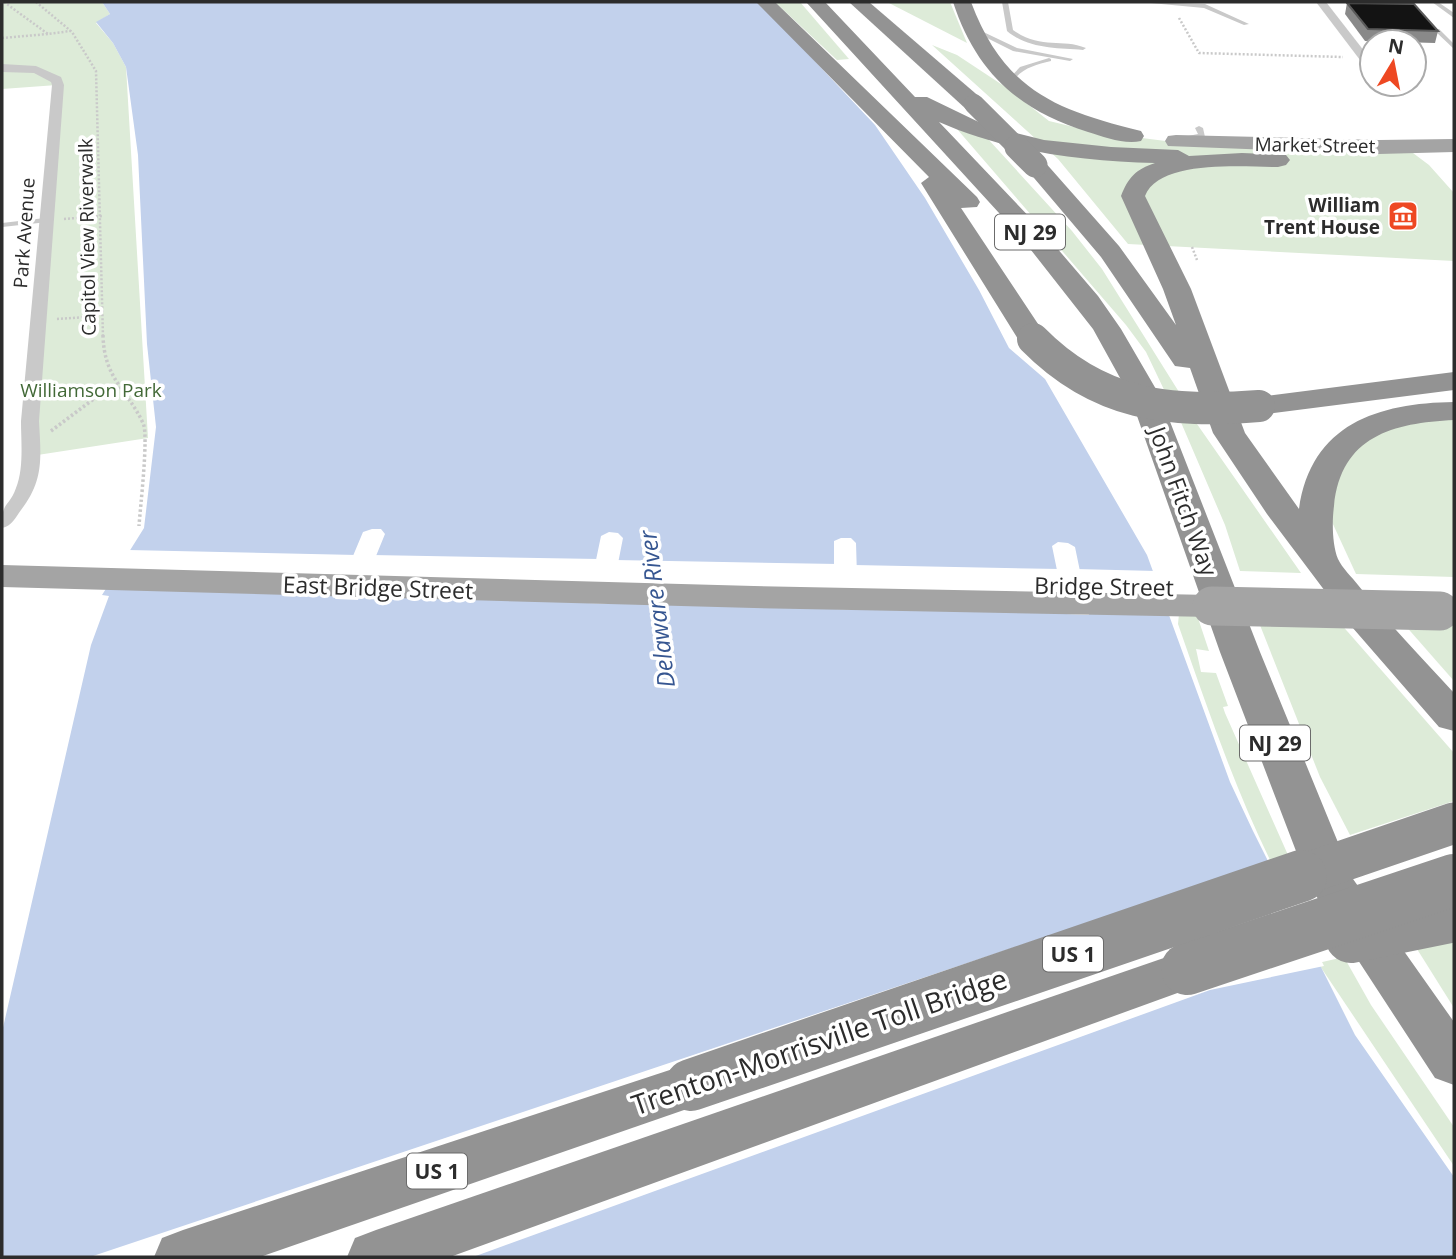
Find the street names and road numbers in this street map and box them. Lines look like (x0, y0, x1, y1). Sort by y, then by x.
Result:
street label: Market Street (1254, 131, 1376, 159)
street label: Capitol View Riverwalk (72, 138, 102, 336)
street label: Park Avenue (7, 177, 41, 289)
road number: NJ 29 (995, 215, 1065, 250)
street label: John Fitch Way (1141, 420, 1226, 581)
street label: East Bridge Street (282, 568, 474, 606)
street label: Bridge Street (1034, 569, 1174, 603)
road number: NJ 29 (1240, 726, 1310, 760)
road number: US 1 (1043, 936, 1103, 972)
street label: Trenton-Morrisville Toll Bridge (626, 959, 1012, 1123)
road number: US 1 (407, 1154, 467, 1188)

